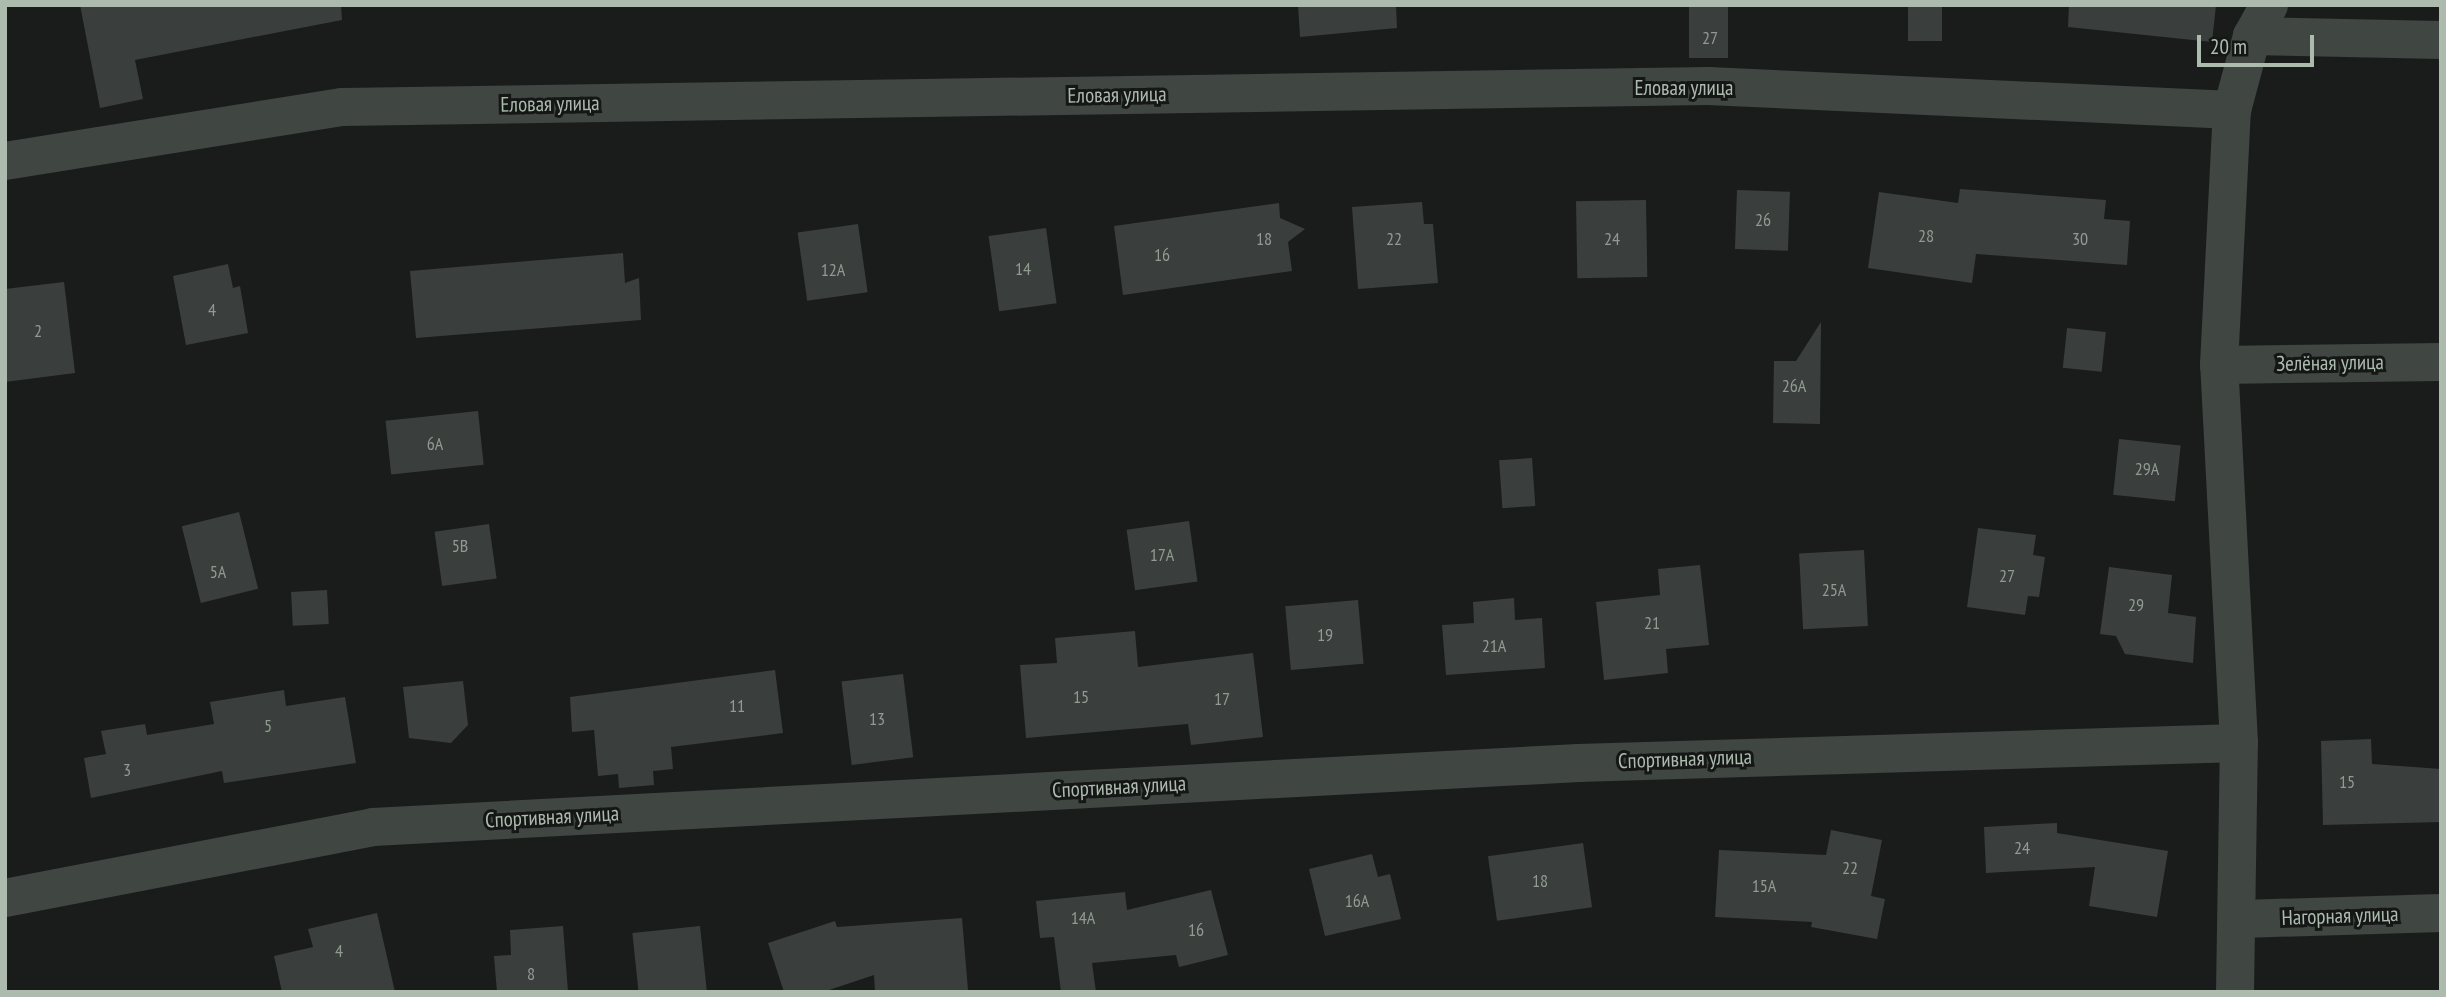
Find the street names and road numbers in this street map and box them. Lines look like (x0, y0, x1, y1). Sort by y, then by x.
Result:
street label: Еловая улица (1634, 75, 1734, 101)
street label: Еловая улица (1067, 82, 1167, 108)
street label: Еловая улица (500, 91, 600, 117)
street label: Зелёная улица (2276, 349, 2384, 377)
street label: Спортивная улица (1618, 744, 1752, 774)
street label: Спортивная улица (1051, 771, 1187, 803)
street label: Спортивная улица (484, 801, 620, 833)
street label: Нагорная улица (2281, 901, 2399, 931)

